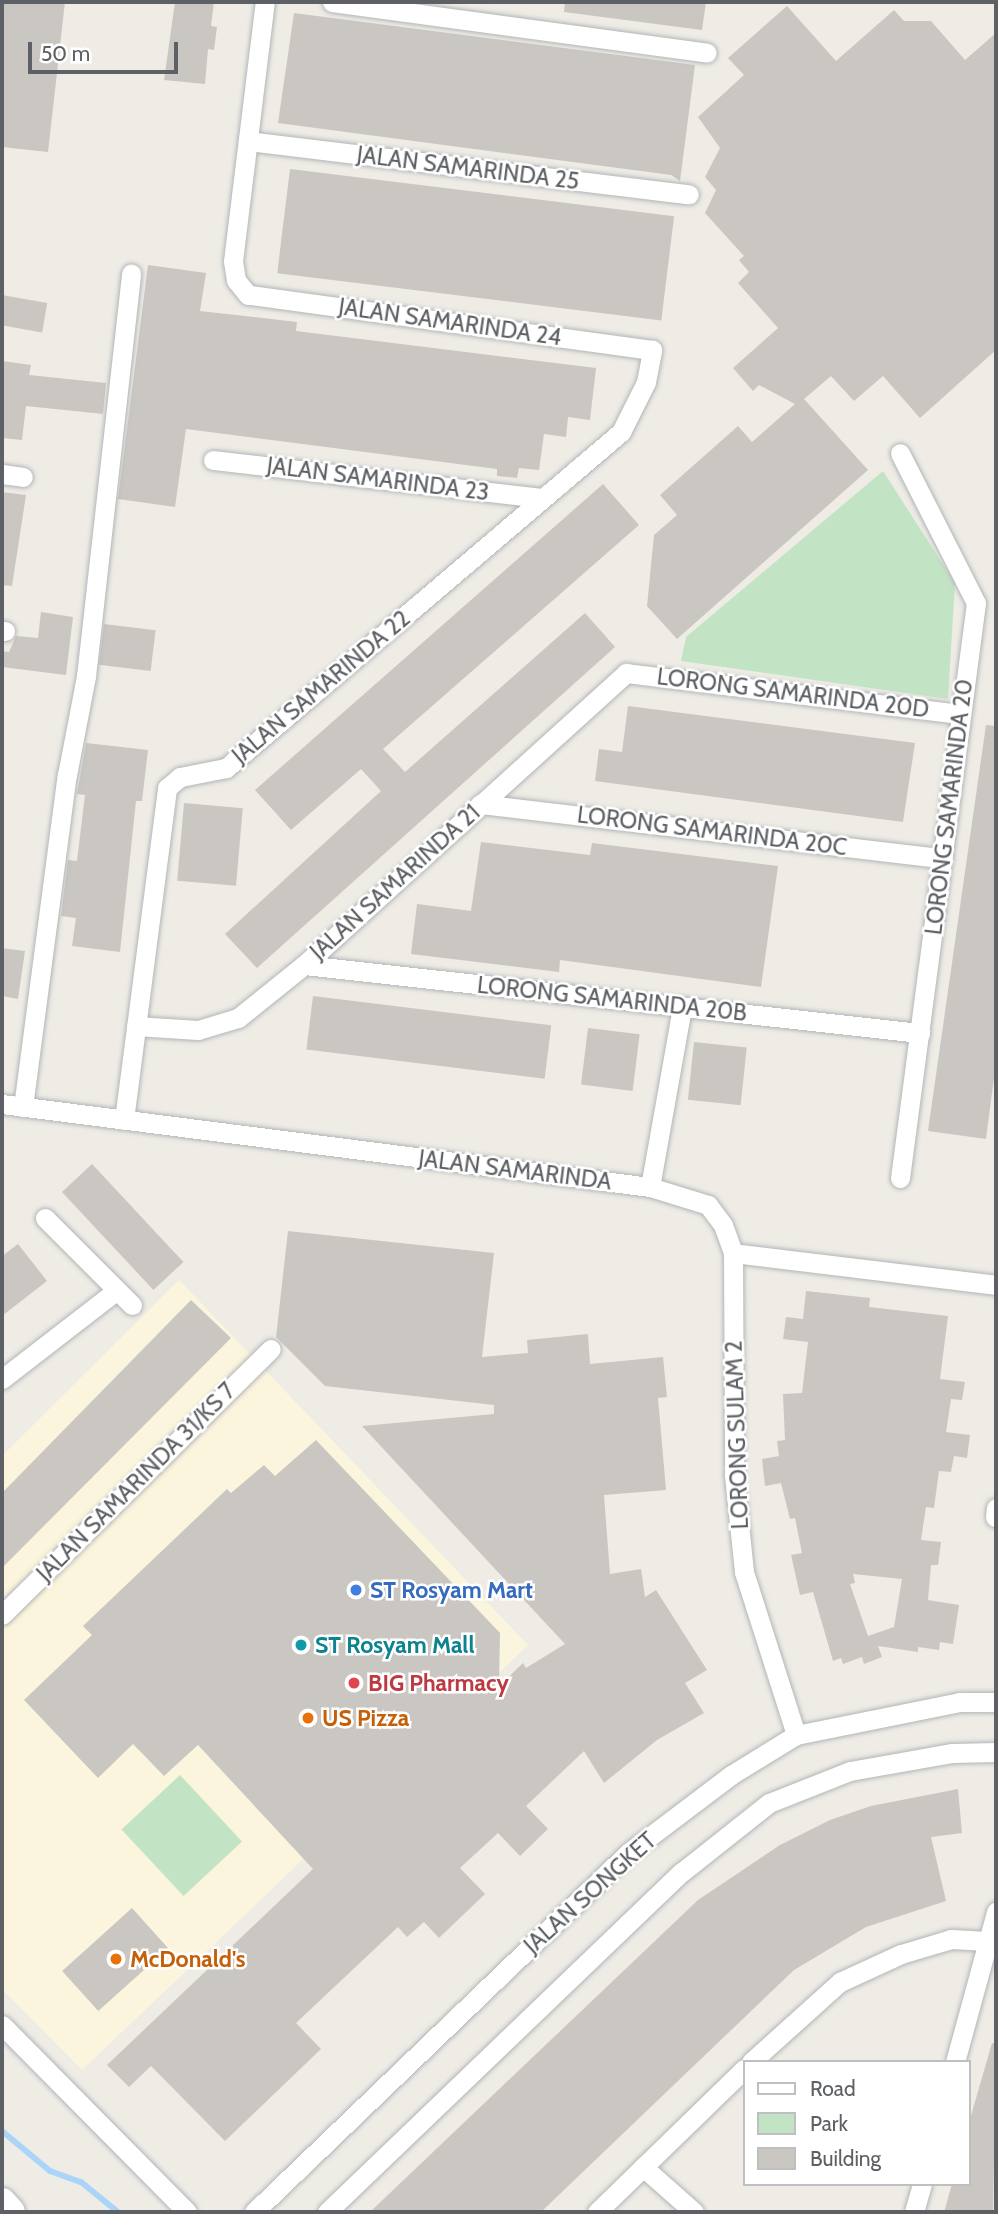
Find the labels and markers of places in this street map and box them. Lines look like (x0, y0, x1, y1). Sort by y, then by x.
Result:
place label: ST Rosyam Mart (370, 1576, 533, 1604)
marker: ST Rosyam Mart (348, 1582, 364, 1598)
place label: ST Rosyam Mall (315, 1631, 474, 1659)
marker: ST Rosyam Mall (293, 1637, 309, 1653)
place label: BIG Pharmacy (368, 1669, 509, 1697)
marker: BIG Pharmacy (346, 1675, 362, 1691)
place label: US Pizza (322, 1704, 409, 1732)
marker: US Pizza (300, 1710, 316, 1726)
place label: McDonald's (130, 1945, 246, 1973)
marker: McDonald's (108, 1951, 124, 1967)

